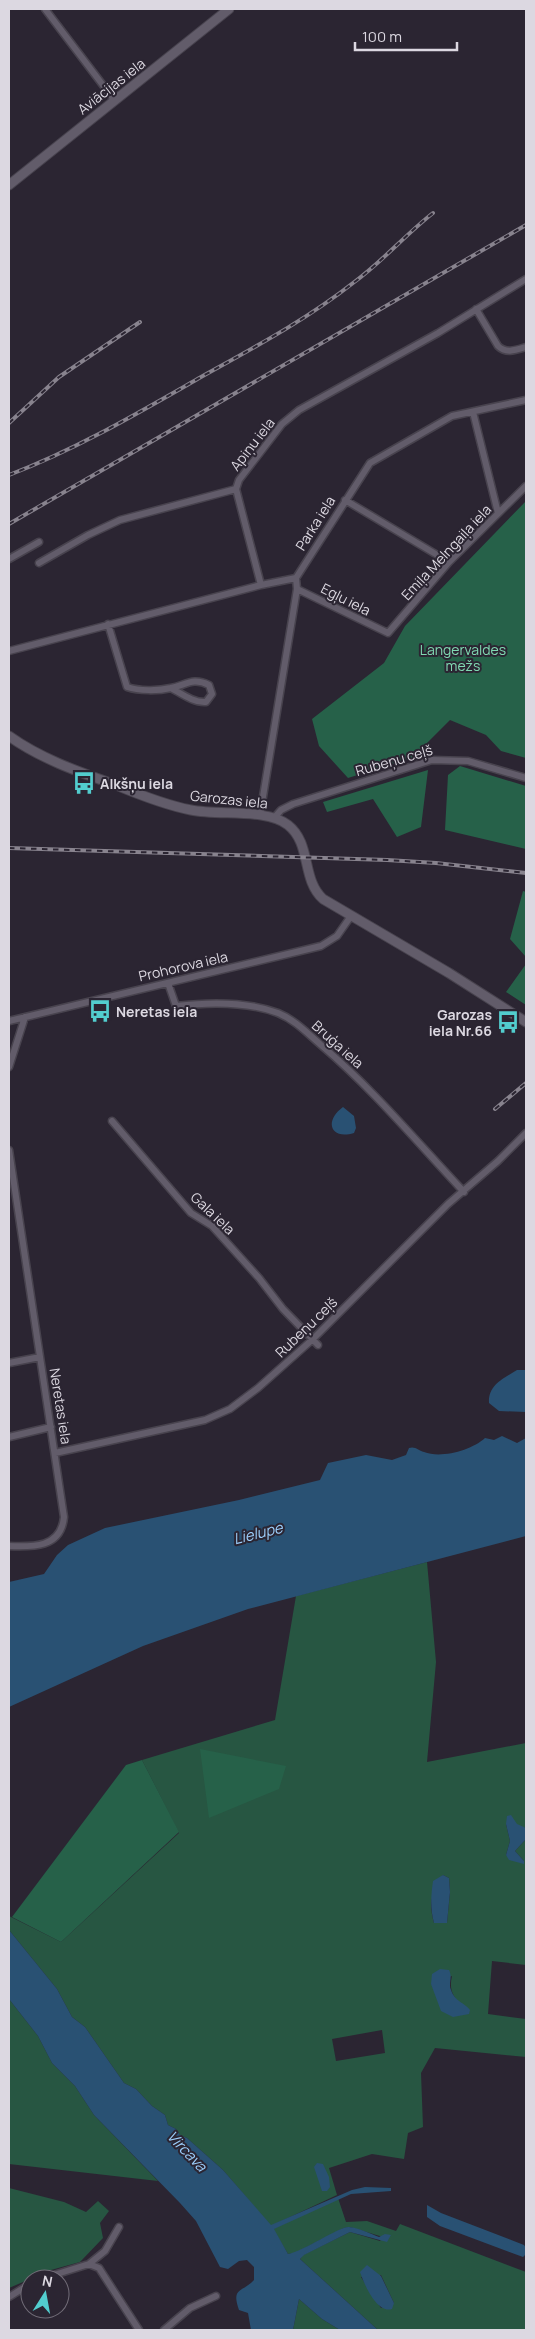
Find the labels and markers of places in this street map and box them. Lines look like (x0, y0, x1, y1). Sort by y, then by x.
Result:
bus stop icon: Alkšņu iela (71, 770, 97, 796)
place label: Alkšņu iela (100, 774, 173, 794)
bus stop icon: Neretas iela (87, 998, 113, 1024)
place label: Neretas iela (116, 1002, 197, 1021)
place label: Garozas iela Nr.66 (429, 1005, 492, 1040)
bus stop icon: Garozas iela Nr.66 (495, 1009, 521, 1035)

